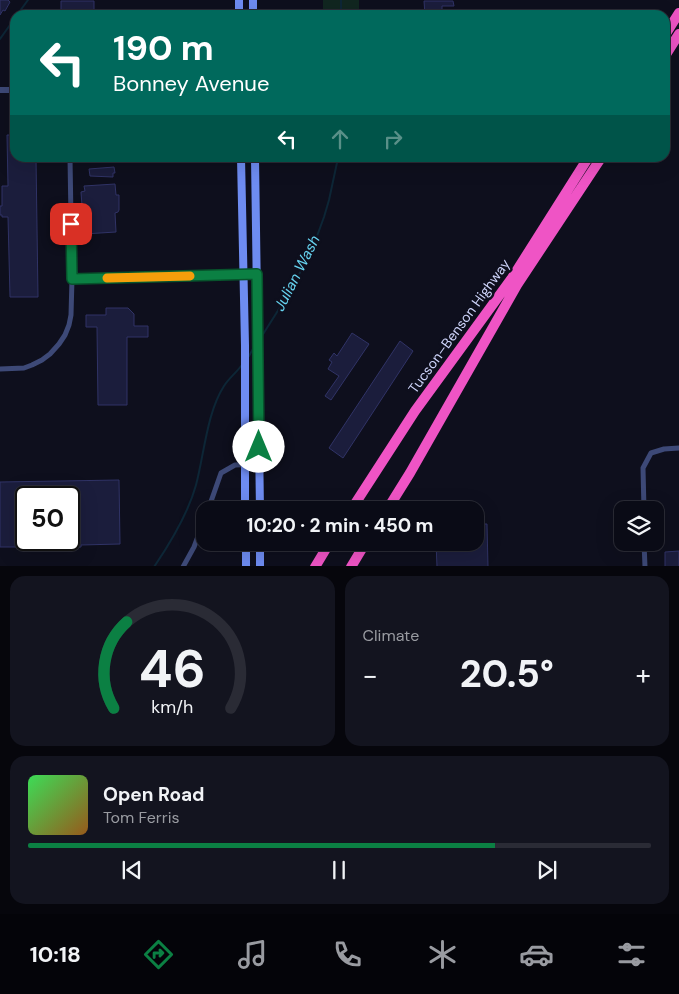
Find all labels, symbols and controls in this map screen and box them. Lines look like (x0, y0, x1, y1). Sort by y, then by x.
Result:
text: 190 m (113, 25, 214, 71)
icon: left (30, 30, 95, 95)
text: Bonney Avenue (113, 69, 269, 98)
icon: left (273, 125, 301, 153)
icon: ahead (326, 125, 354, 153)
icon: right (379, 125, 407, 153)
pin (50, 203, 92, 245)
icon: arrive (57, 210, 85, 238)
water label: Julian Wash (269, 231, 325, 314)
street label: Tucson–Benson Highway (404, 255, 514, 397)
position arrow (232, 420, 284, 472)
speed limit sign: 50 (15, 486, 80, 551)
map controls (614, 501, 664, 551)
button: layers (614, 501, 664, 551)
text: 10:20 · 2 min · 450 m (247, 513, 433, 538)
text: Climate (363, 625, 419, 646)
text: 46 (139, 635, 206, 703)
text: 20.5° (460, 649, 554, 699)
text: − (363, 657, 378, 694)
text: + (636, 657, 651, 694)
text: km/h (151, 695, 193, 719)
text: Open Road (103, 782, 205, 807)
text: Tom Ferris (103, 807, 180, 828)
icon: previous (118, 856, 146, 884)
icon: pause (325, 856, 353, 884)
icon: next (533, 856, 561, 884)
icon: directions (141, 937, 176, 972)
icon: music (235, 937, 270, 972)
icon: phone (330, 937, 365, 972)
icon: climate (425, 937, 460, 972)
icon: car (519, 937, 554, 972)
icon: filters (614, 937, 649, 972)
text: 10:18 (30, 940, 81, 969)

